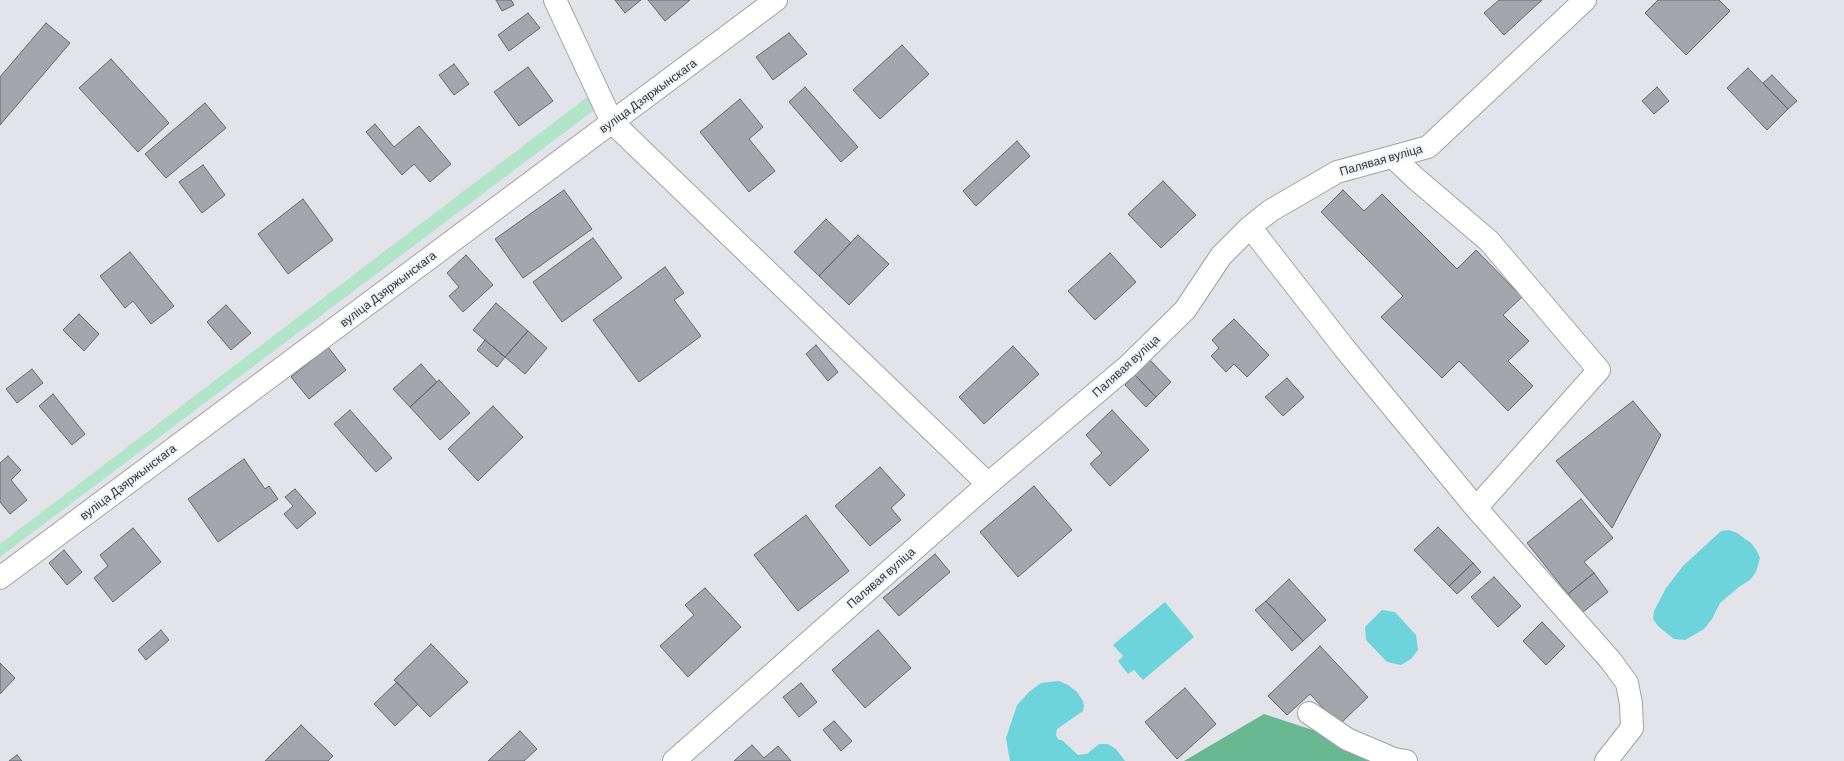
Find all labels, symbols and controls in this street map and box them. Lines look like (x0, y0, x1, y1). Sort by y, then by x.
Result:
street label: вуліца Дзяржынскага (596, 56, 700, 136)
street label: Палявая вуліца (1338, 141, 1424, 179)
street label: вуліца Дзяржынскага (337, 248, 439, 330)
street label: Палявая вуліца (1089, 332, 1163, 400)
street label: вуліца Дзяржынскага (77, 441, 179, 523)
street label: Палявая вуліца (844, 544, 918, 612)

